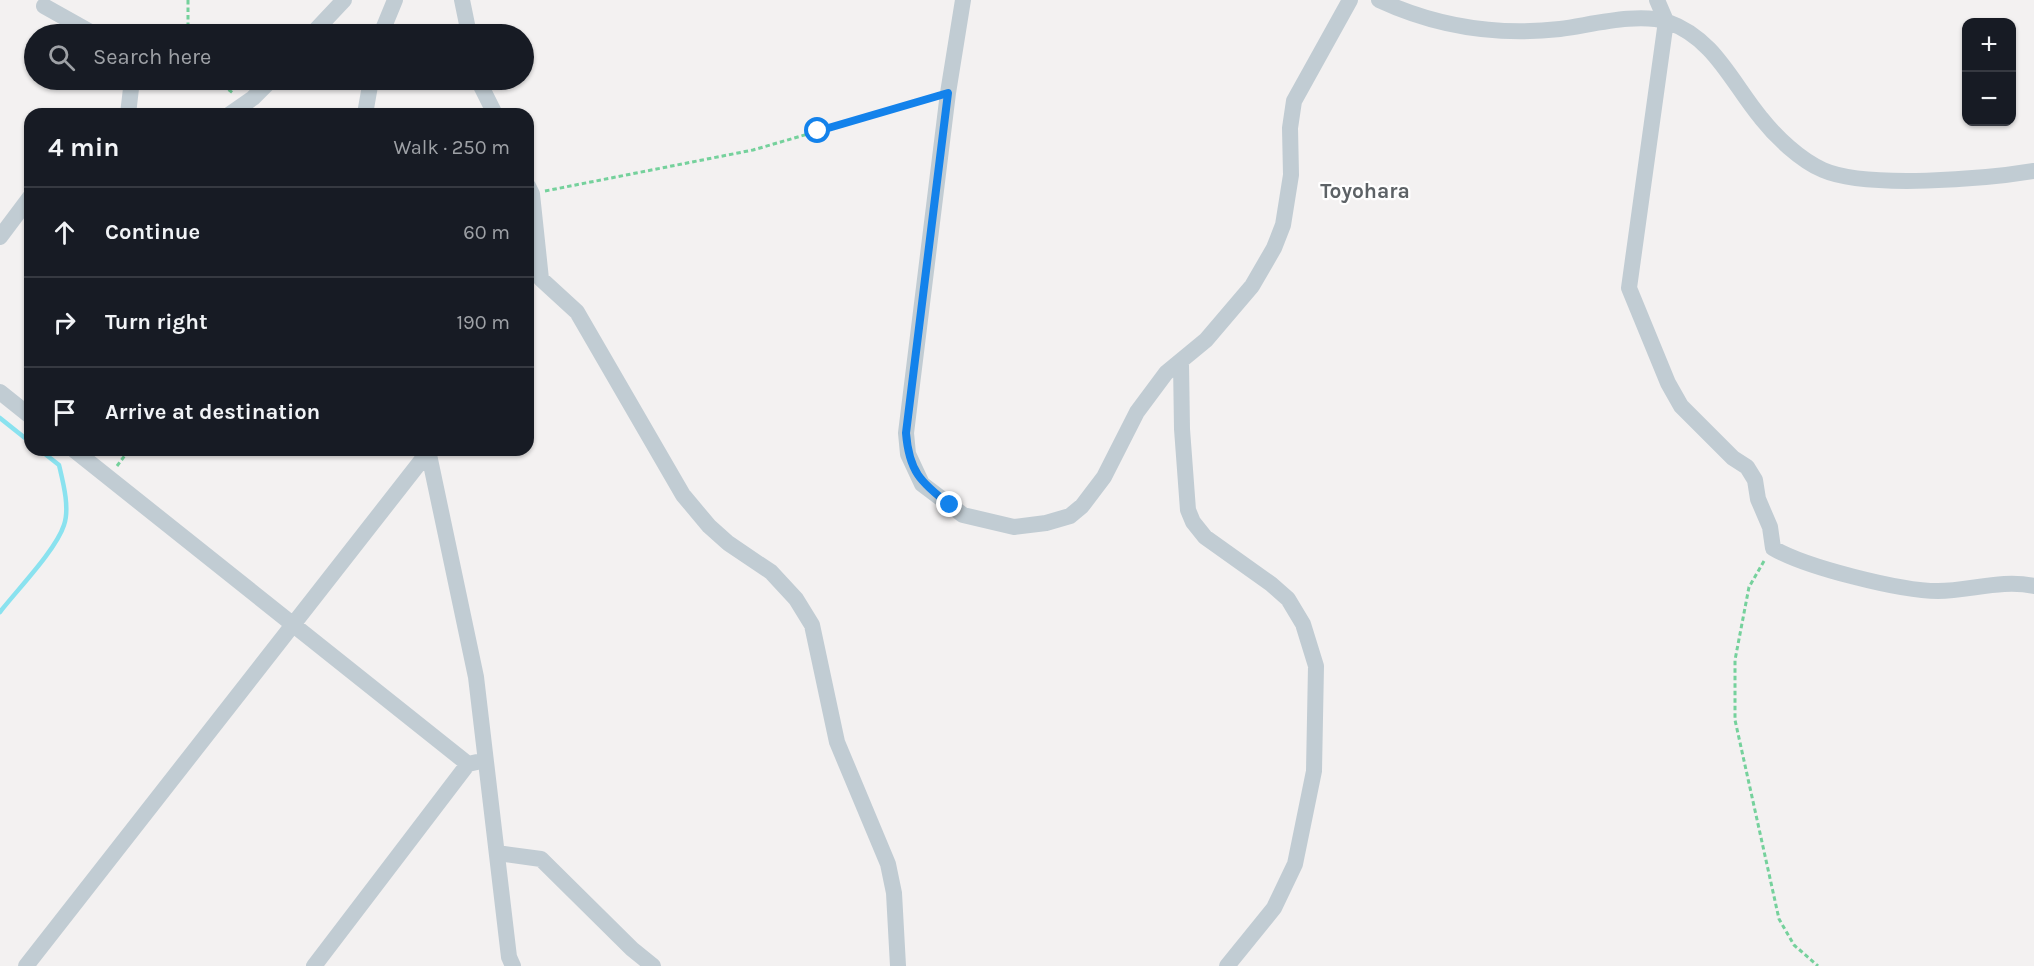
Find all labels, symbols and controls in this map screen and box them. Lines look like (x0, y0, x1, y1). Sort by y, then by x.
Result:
map controls (1962, 18, 2016, 126)
button: + (1962, 18, 2016, 72)
search box (24, 24, 534, 90)
icon: search (45, 41, 78, 74)
text: Search here (93, 44, 211, 70)
button: − (1962, 72, 2016, 126)
route start (804, 117, 830, 143)
text: 4 min (48, 132, 119, 163)
text: Walk · 250 m (394, 136, 510, 159)
district label: Toyohara (1320, 179, 1410, 203)
icon: ahead (48, 216, 81, 249)
text: Continue (105, 219, 200, 245)
text: 60 m (463, 221, 510, 244)
icon: right (48, 306, 81, 339)
text: Turn right (105, 309, 208, 335)
text: 190 m (456, 311, 510, 334)
icon: arrive (48, 396, 81, 429)
text: Arrive at destination (105, 399, 320, 425)
route end (936, 491, 962, 517)

